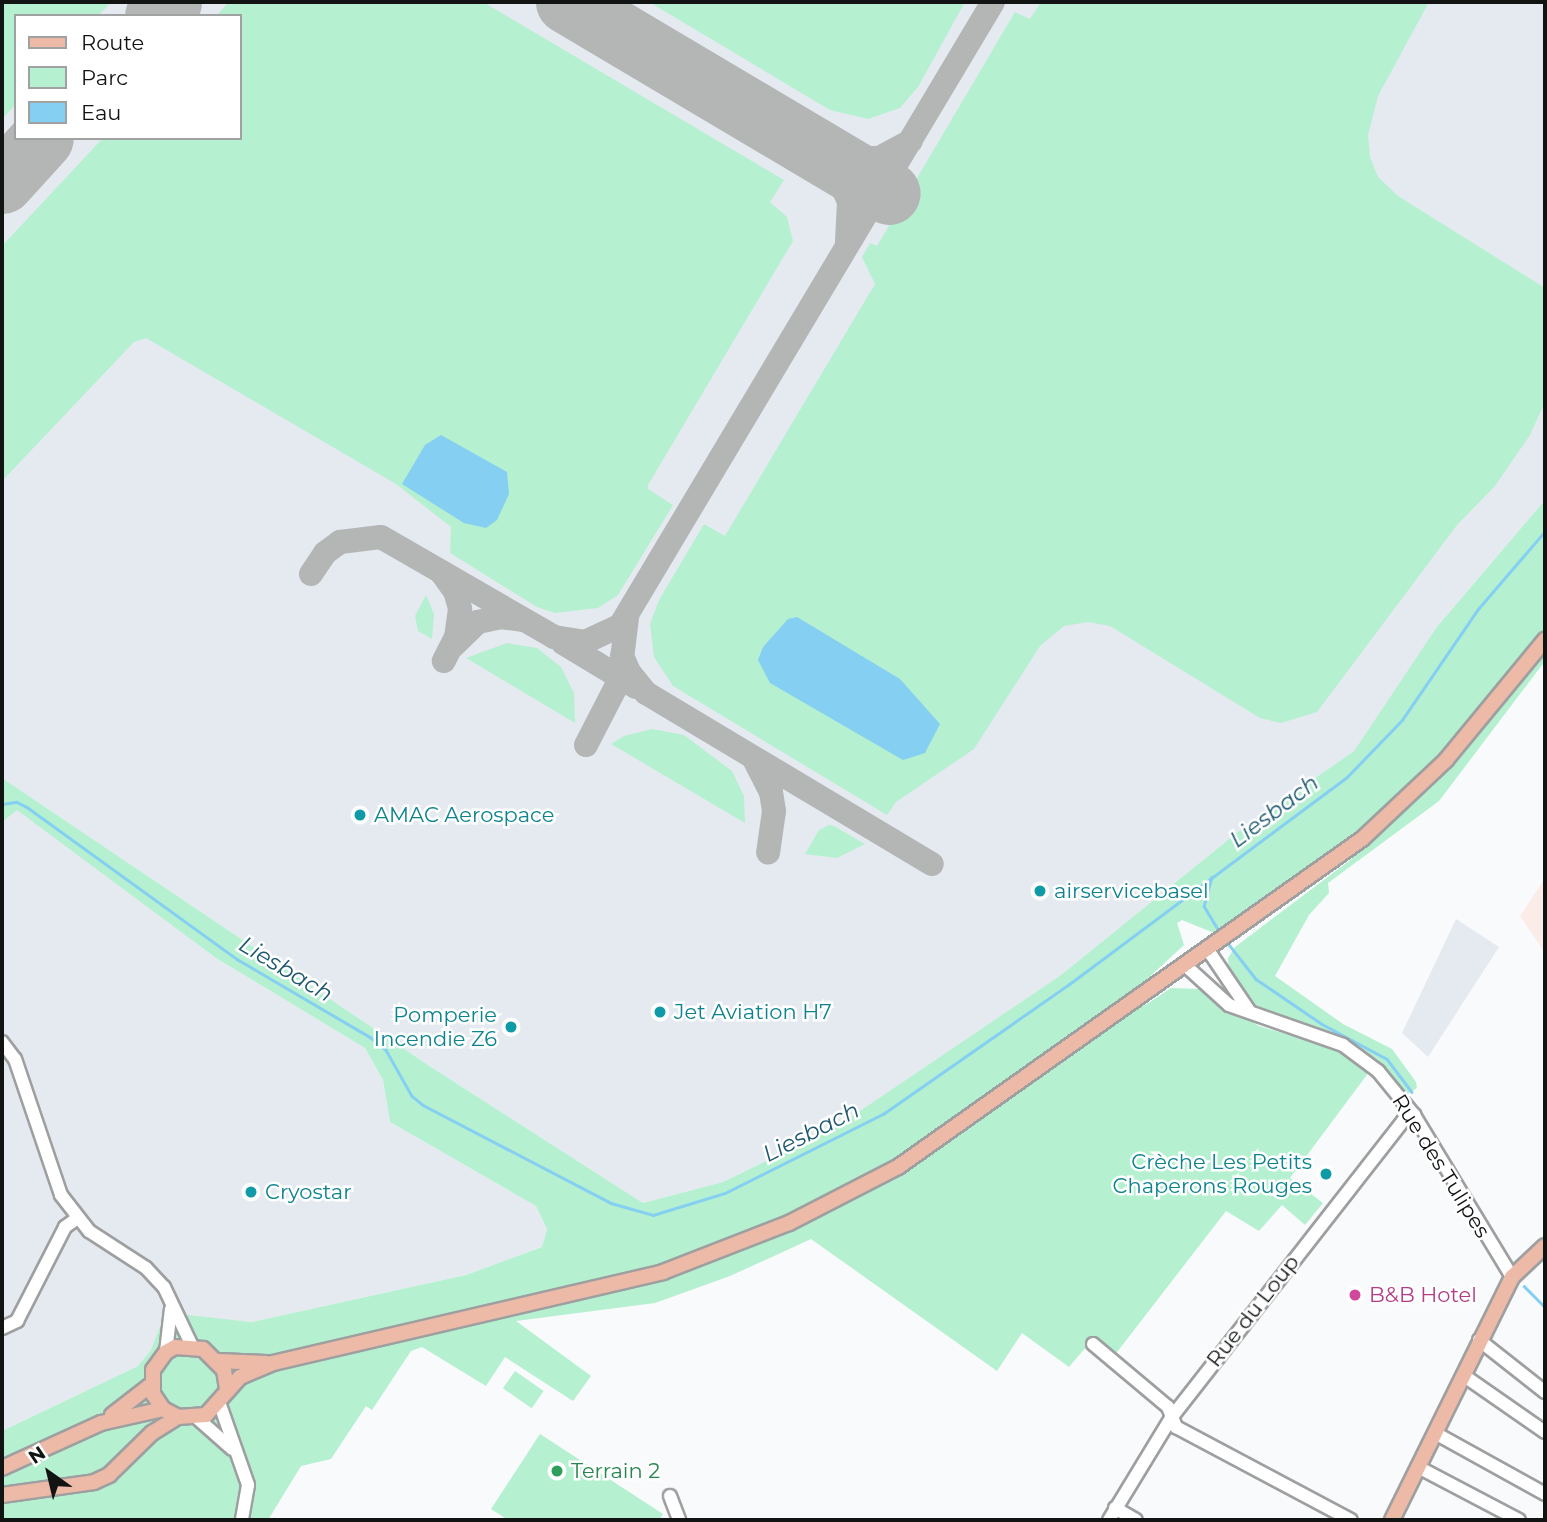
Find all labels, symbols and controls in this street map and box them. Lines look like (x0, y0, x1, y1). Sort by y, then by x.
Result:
legend (14, 14, 242, 140)
text: Route (81, 30, 144, 55)
text: Parc (81, 65, 128, 90)
text: Eau (81, 100, 121, 125)
water label: Liesbach (1224, 769, 1324, 853)
place label: AMAC Aerospace (374, 802, 554, 828)
marker: AMAC Aerospace (352, 807, 368, 823)
place label: airservicebasel (1054, 878, 1209, 904)
marker: airservicebasel (1032, 883, 1048, 899)
water label: Liesbach (234, 930, 338, 1008)
place label: Jet Aviation H7 (674, 999, 832, 1025)
place label: Pomperie Incendie Z6 (374, 1002, 497, 1052)
marker: Jet Aviation H7 (652, 1004, 668, 1020)
marker: Pomperie Incendie Z6 (503, 1019, 519, 1035)
street label: Rue des Tulipes (1387, 1090, 1495, 1242)
water label: Liesbach (758, 1096, 864, 1168)
place label: Crèche Les Petits Chaperons Rouges (1113, 1149, 1312, 1199)
marker: Crèche Les Petits Chaperons Rouges (1318, 1166, 1334, 1182)
place label: Cryostar (265, 1179, 352, 1205)
marker: Cryostar (243, 1184, 259, 1200)
street label: Rue du Loup (1201, 1250, 1305, 1372)
place label: B&B Hotel (1369, 1282, 1477, 1308)
marker: B&B Hotel (1347, 1287, 1363, 1303)
north arrow (14, 1438, 84, 1508)
text: N (24, 1441, 50, 1469)
place label: Terrain 2 (571, 1458, 660, 1484)
marker: Terrain 2 (549, 1463, 565, 1479)

